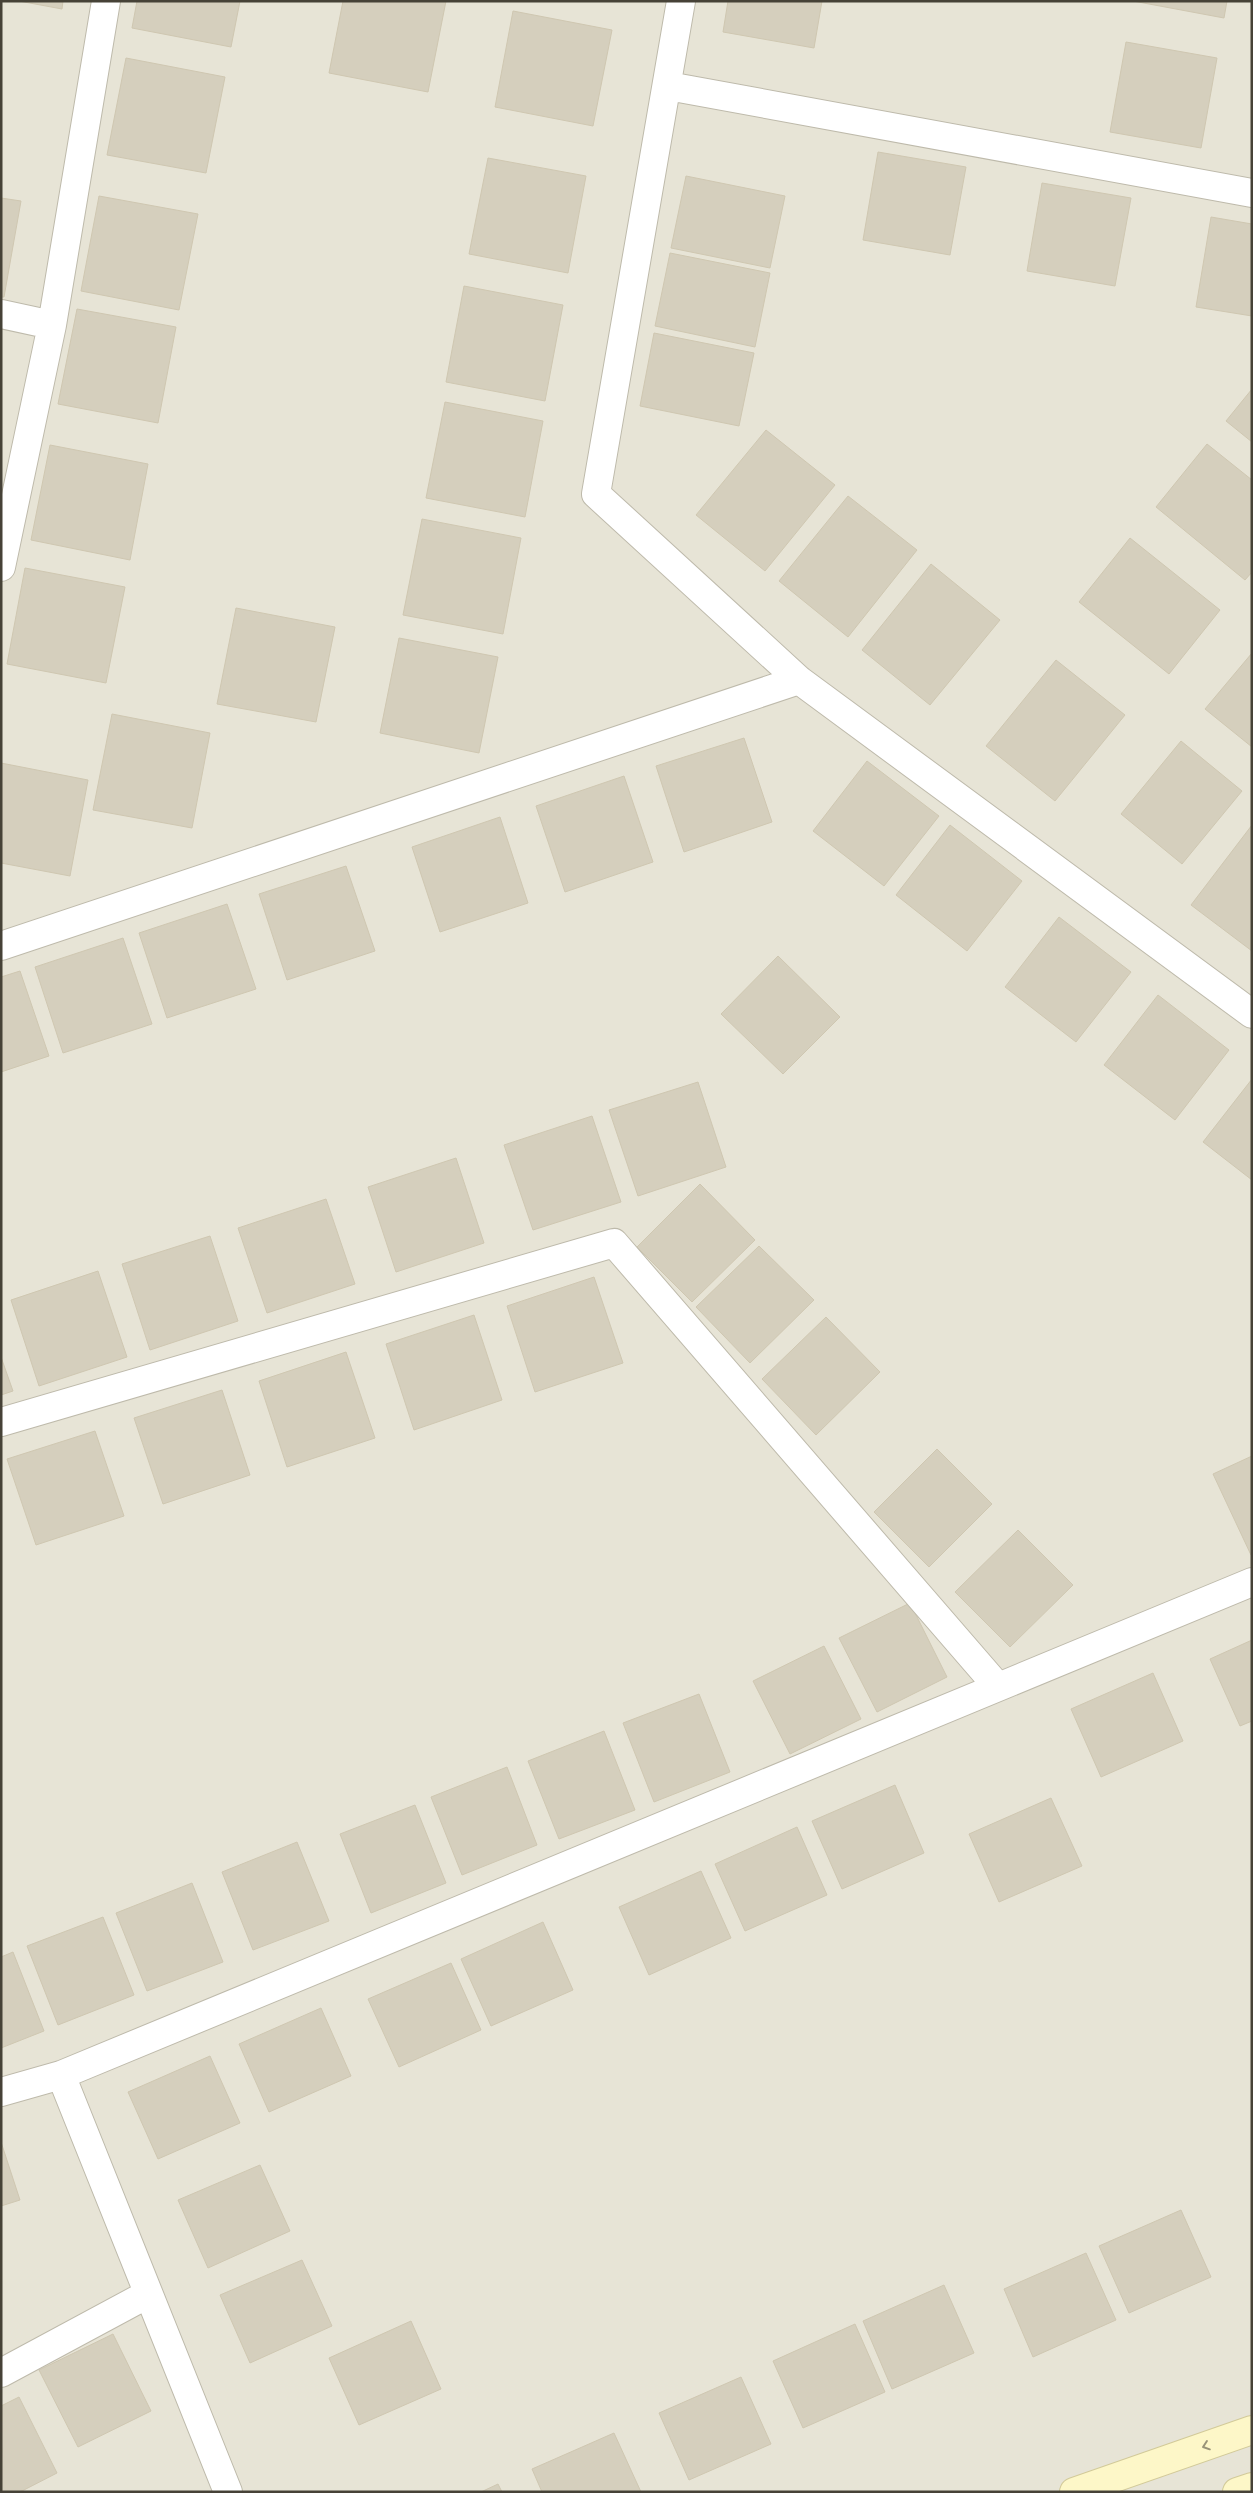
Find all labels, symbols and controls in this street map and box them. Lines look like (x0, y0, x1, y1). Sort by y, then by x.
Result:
one-way arrow (1202, 2440, 1210, 2450)

